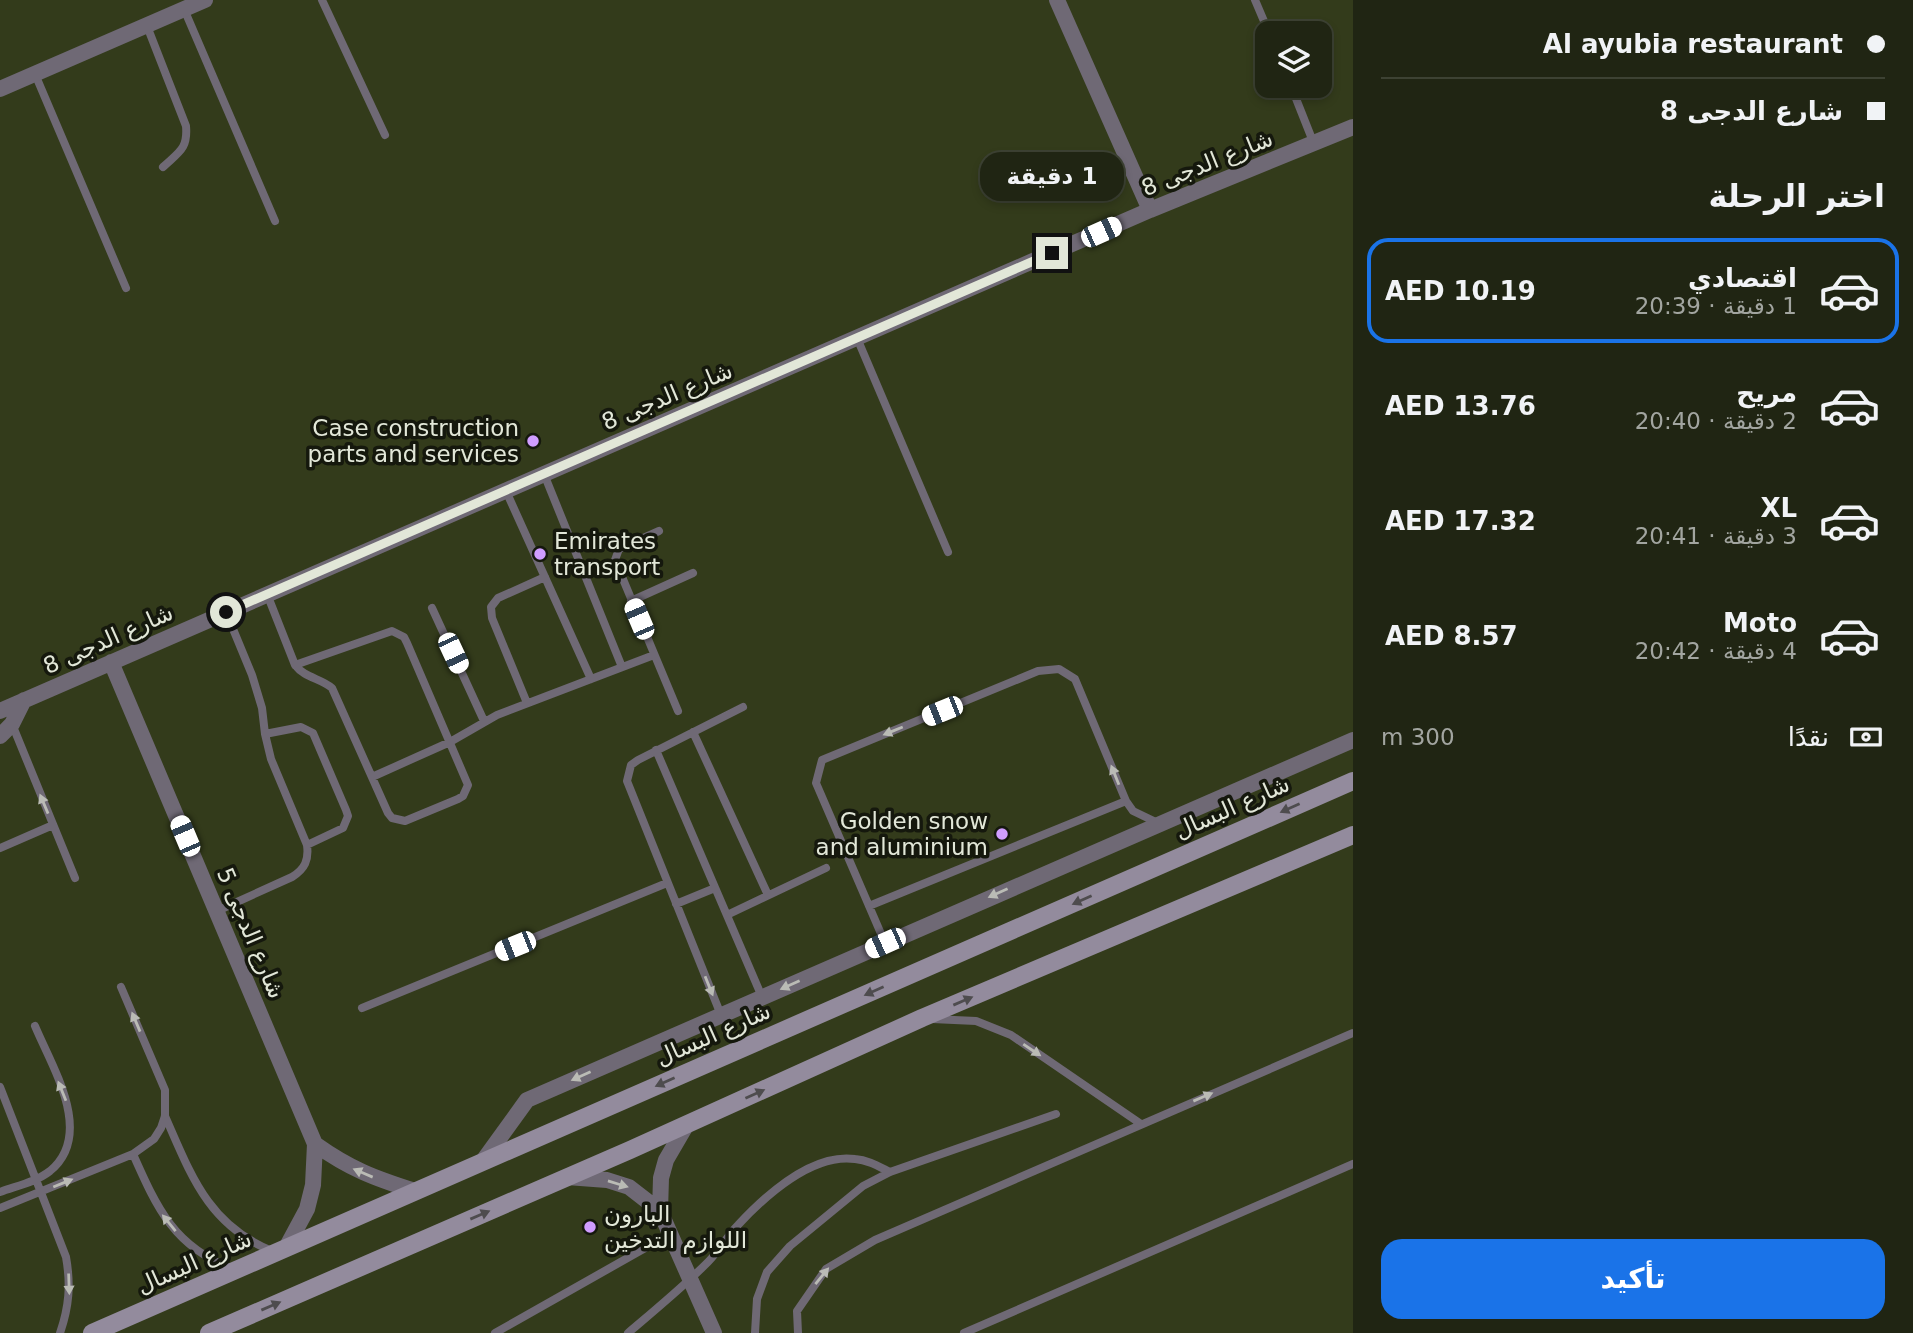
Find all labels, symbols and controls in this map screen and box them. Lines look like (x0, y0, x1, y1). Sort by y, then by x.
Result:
map controls (1255, 21, 1332, 98)
button: layers (1255, 21, 1332, 98)
text: Al ayubia restaurant (1543, 29, 1843, 59)
text: شارع الدجى 8 (1660, 96, 1843, 126)
street label: شارع الدجى 8 (1138, 125, 1277, 202)
callout: 1 دقيقة (980, 152, 1124, 201)
text: 1 دقيقة (1007, 163, 1097, 189)
text: اختر الرحلة (1708, 177, 1885, 215)
car (1078, 214, 1125, 250)
route end (1036, 237, 1068, 269)
icon: car (1818, 259, 1881, 322)
text: اقتصادي (1688, 263, 1797, 293)
text: AED 10.19 (1385, 276, 1536, 306)
text: 1 دقيقة · 20:39 (1635, 293, 1797, 319)
street label: شارع الدجى 8 (598, 357, 737, 436)
icon: car (1818, 374, 1881, 437)
text: مريح (1736, 378, 1797, 408)
text: AED 13.76 (1385, 391, 1536, 421)
text: 2 دقيقة · 20:40 (1635, 408, 1797, 434)
place label: Case construction parts and services (308, 415, 519, 467)
marker: Case construction parts and services (525, 433, 541, 449)
icon: car (1818, 489, 1881, 552)
text: XL (1760, 493, 1797, 523)
text: AED 17.32 (1385, 506, 1536, 536)
text: 3 دقيقة · 20:41 (1635, 523, 1797, 549)
place label: Emirates transport (554, 528, 660, 580)
marker: Emirates transport (532, 546, 548, 562)
route start (210, 596, 242, 628)
car (622, 596, 657, 642)
street label: شارع الدجى 8 (39, 599, 177, 680)
icon: car (1818, 604, 1881, 667)
text: Moto (1723, 608, 1797, 638)
text: AED 8.57 (1385, 621, 1518, 651)
car (435, 630, 472, 676)
text: 4 دقيقة · 20:42 (1635, 638, 1797, 664)
car (919, 693, 966, 729)
icon: cash (1847, 718, 1885, 756)
text: نقدًا (1788, 722, 1829, 752)
text: 300 m (1381, 724, 1455, 750)
one-way arrow (882, 726, 903, 737)
one-way arrow (1109, 765, 1121, 785)
street label: شارع البسال (1171, 770, 1294, 845)
one-way arrow (38, 793, 49, 814)
one-way arrow (1280, 803, 1301, 814)
place label: Golden snow and aluminium (816, 808, 988, 860)
car (168, 813, 203, 859)
marker: Golden snow and aluminium (994, 826, 1010, 842)
street label: شارع الدجى 5 (211, 864, 290, 1003)
one-way arrow (987, 888, 1008, 899)
one-way arrow (1071, 894, 1092, 905)
car (862, 925, 909, 961)
car (492, 928, 539, 964)
one-way arrow (703, 976, 715, 996)
one-way arrow (780, 979, 800, 991)
one-way arrow (863, 986, 884, 997)
one-way arrow (953, 995, 974, 1006)
street label: شارع البسال (652, 997, 775, 1072)
one-way arrow (130, 1011, 141, 1032)
one-way arrow (1023, 1043, 1041, 1057)
one-way arrow (571, 1071, 592, 1082)
one-way arrow (655, 1076, 675, 1088)
one-way arrow (56, 1081, 67, 1102)
one-way arrow (745, 1088, 765, 1099)
one-way arrow (1193, 1092, 1214, 1103)
one-way arrow (352, 1167, 373, 1178)
one-way arrow (53, 1177, 74, 1188)
one-way arrow (607, 1179, 628, 1189)
place label: البارون اللوازم التدخين (604, 1201, 747, 1254)
one-way arrow (470, 1209, 490, 1221)
one-way arrow (162, 1215, 177, 1232)
marker: البارون اللوازم التدخين (582, 1219, 598, 1235)
street label: شارع البسال (133, 1225, 256, 1300)
button: تأكيد (1381, 1239, 1885, 1319)
one-way arrow (815, 1268, 830, 1286)
one-way arrow (63, 1273, 75, 1295)
one-way arrow (261, 1300, 281, 1312)

